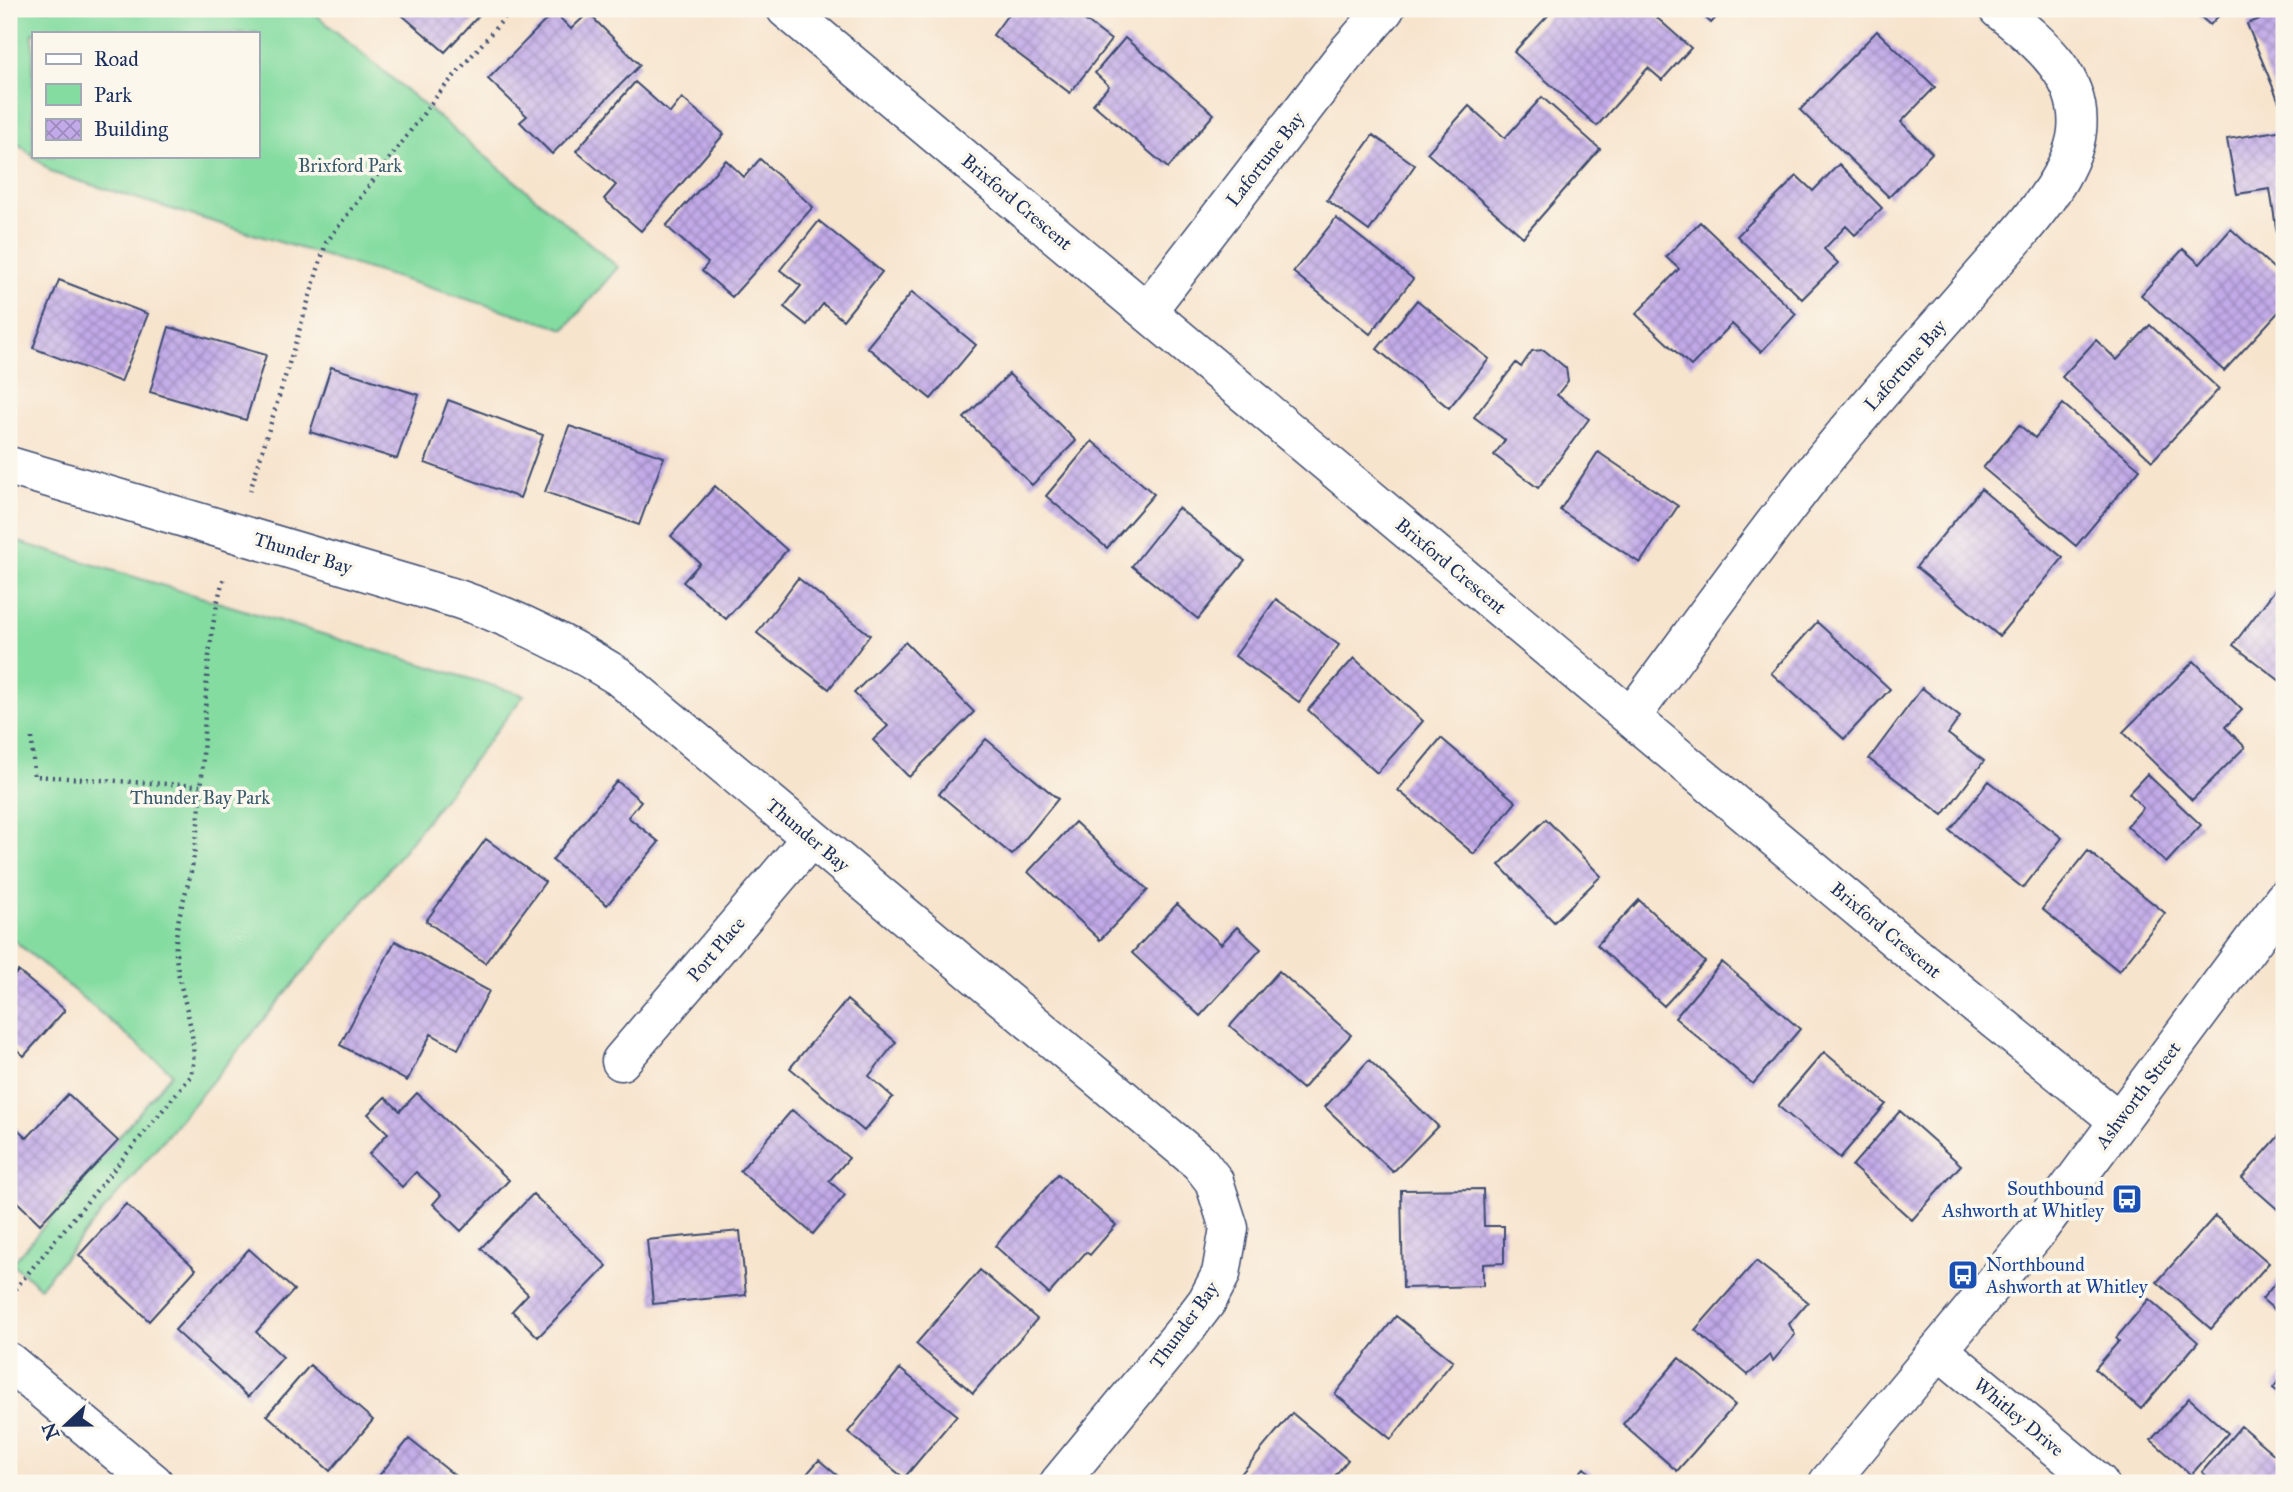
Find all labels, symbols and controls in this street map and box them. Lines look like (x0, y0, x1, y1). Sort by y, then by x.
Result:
legend (32, 32, 259, 158)
text: Road (94, 46, 139, 72)
text: Park (94, 82, 132, 108)
street label: Lafortune Bay (1221, 106, 1310, 211)
text: Building (94, 116, 168, 142)
street label: Brixford Crescent (957, 149, 1077, 255)
park label: Brixford Park (298, 154, 402, 177)
street label: Lafortune Bay (1859, 314, 1952, 415)
street label: Brixford Crescent (1391, 513, 1511, 619)
street label: Thunder Bay (251, 527, 356, 579)
park label: Thunder Bay Park (130, 786, 270, 809)
street label: Thunder Bay (762, 793, 855, 877)
street label: Brixford Crescent (1826, 877, 1946, 983)
street label: Port Place (682, 912, 750, 986)
street label: Ashworth Street (2090, 1037, 2186, 1154)
place label: Southbound Ashworth at Whitley (1941, 1177, 2105, 1222)
bus stop icon: Southbound Ashworth at Whitley (2110, 1182, 2144, 1216)
place label: Northbound Ashworth at Whitley (1985, 1253, 2149, 1298)
bus stop icon: Northbound Ashworth at Whitley (1946, 1258, 1980, 1292)
street label: Thunder Bay (1145, 1276, 1224, 1373)
street label: Whitley Drive (1969, 1373, 2069, 1461)
north arrow (32, 1390, 102, 1460)
text: N (37, 1419, 64, 1443)

